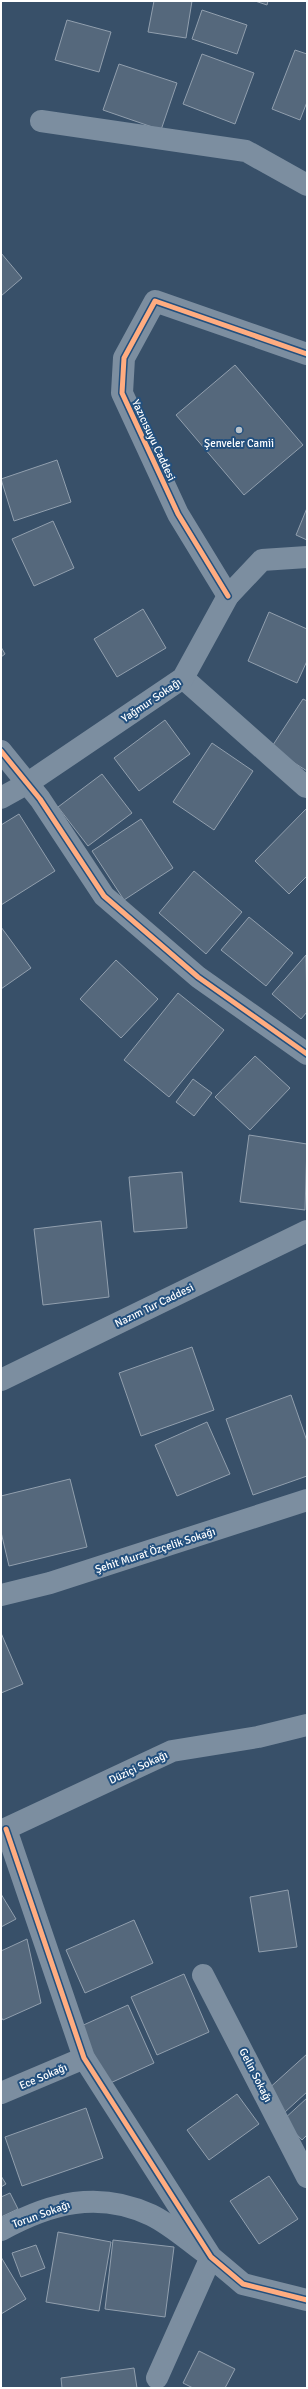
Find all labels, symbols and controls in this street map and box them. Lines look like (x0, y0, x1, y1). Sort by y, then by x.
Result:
street label: Yazıcısuyu Caddesi (129, 397, 178, 483)
marker: Şenveler Camii (234, 425, 244, 435)
place label: Şenveler Camii (204, 437, 274, 450)
street label: Yağmur Sokağı (119, 676, 184, 725)
street label: Nazım Tur Caddesi (113, 1281, 196, 1330)
street label: Şehit Murat Özçelik Sokağı (93, 1524, 217, 1576)
street label: Düziçi Sokağı (107, 1748, 170, 1787)
street label: Gelin Sokağı (236, 2046, 275, 2104)
street label: Ece Sokağı (17, 2061, 69, 2092)
street label: Torun Sokağı (11, 2198, 72, 2231)

